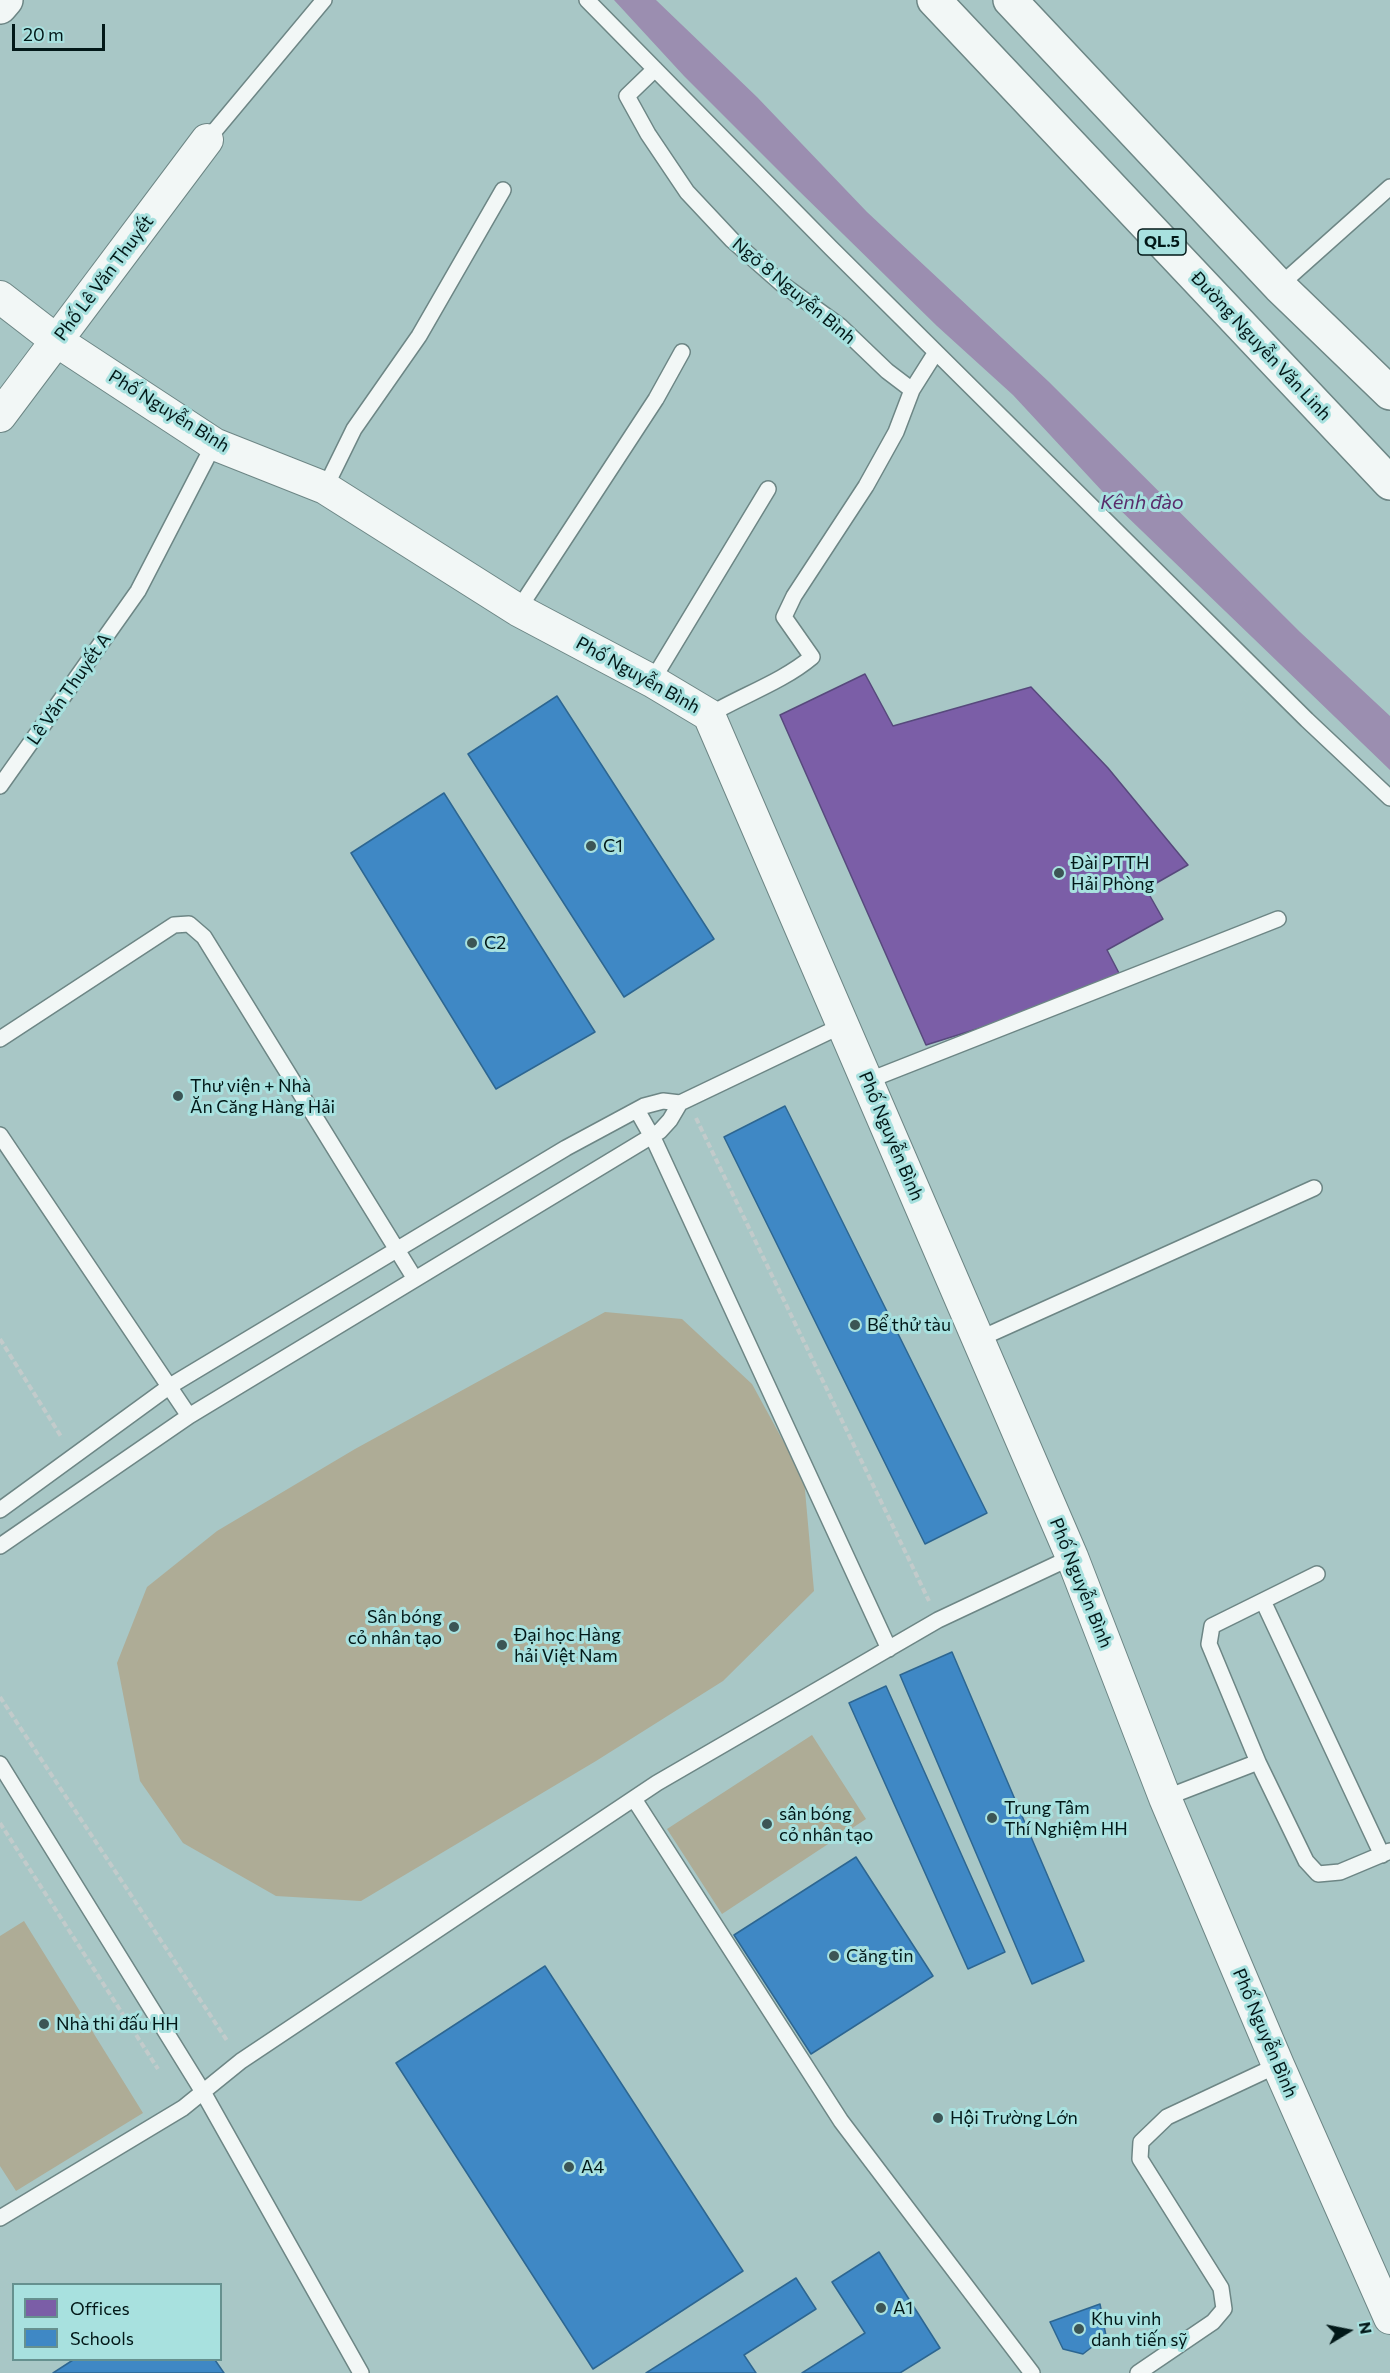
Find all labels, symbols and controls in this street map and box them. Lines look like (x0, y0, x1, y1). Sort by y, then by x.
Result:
scale bar (15, 12, 108, 50)
text: 20 m (23, 23, 64, 45)
street label: Phố Lê Văn Thuyết (50, 211, 158, 345)
road number: QL.5 (1138, 229, 1186, 255)
street label: Ngõ 8 Nguyễn Bình (728, 233, 860, 349)
street label: Đường Nguyễn Văn Linh (1187, 267, 1335, 425)
street label: Phố Nguyễn Bình (105, 365, 233, 457)
water label: Kênh đào (1100, 490, 1184, 514)
street label: Lê Văn Thuyết A (23, 629, 115, 749)
street label: Phố Nguyễn Bình (572, 632, 704, 718)
place label: C1 (603, 835, 623, 857)
marker: C1 (584, 839, 598, 853)
place label: Đài PTTH Hải Phòng (1071, 852, 1154, 894)
marker: Đài PTTH Hải Phòng (1052, 866, 1066, 880)
place label: C2 (484, 932, 506, 954)
marker: C2 (465, 936, 479, 950)
street label: Phố Nguyễn Bình (854, 1068, 928, 1204)
place label: Thư viện + Nhà Ăn Căng Hàng Hải (190, 1075, 335, 1118)
marker: Thư viện + Nhà Ăn Căng Hàng Hải (171, 1089, 185, 1103)
place label: Bể thử tàu (867, 1314, 951, 1336)
marker: Bể thử tàu (848, 1318, 862, 1332)
street label: Phố Nguyễn Bình (1045, 1515, 1117, 1651)
place label: Sân bóng cỏ nhân tạo (348, 1606, 442, 1648)
marker: Sân bóng cỏ nhân tạo (447, 1620, 461, 1634)
place label: Đại học Hàng hải Việt Nam (514, 1624, 621, 1666)
marker: Đại học Hàng hải Việt Nam (495, 1638, 509, 1652)
place label: Trung Tâm Thí Nghiệm HH (1004, 1797, 1128, 1840)
place label: sân bóng cỏ nhân tạo (779, 1803, 873, 1846)
marker: Trung Tâm Thí Nghiệm HH (985, 1811, 999, 1825)
marker: sân bóng cỏ nhân tạo (760, 1817, 774, 1831)
place label: Căng tin (846, 1945, 913, 1967)
marker: Căng tin (827, 1949, 841, 1963)
street label: Phố Nguyễn Bình (1228, 1965, 1302, 2101)
place label: Nhà thi đấu HH (56, 2013, 179, 2035)
marker: Nhà thi đấu HH (37, 2017, 51, 2031)
place label: Hội Trường Lớn (950, 2107, 1078, 2129)
marker: Hội Trường Lớn (931, 2111, 945, 2125)
place label: A4 (581, 2156, 604, 2178)
marker: A4 (562, 2160, 576, 2174)
legend (12, 2283, 222, 2361)
text: Offices (70, 2297, 130, 2319)
place label: A1 (893, 2297, 913, 2319)
marker: A1 (874, 2301, 888, 2315)
north arrow (1318, 2301, 1378, 2361)
place label: Khu vinh danh tiến sỹ (1091, 2308, 1187, 2350)
text: N (1356, 2320, 1377, 2335)
marker: Khu vinh danh tiến sỹ (1072, 2322, 1086, 2336)
text: Schools (70, 2327, 134, 2349)

